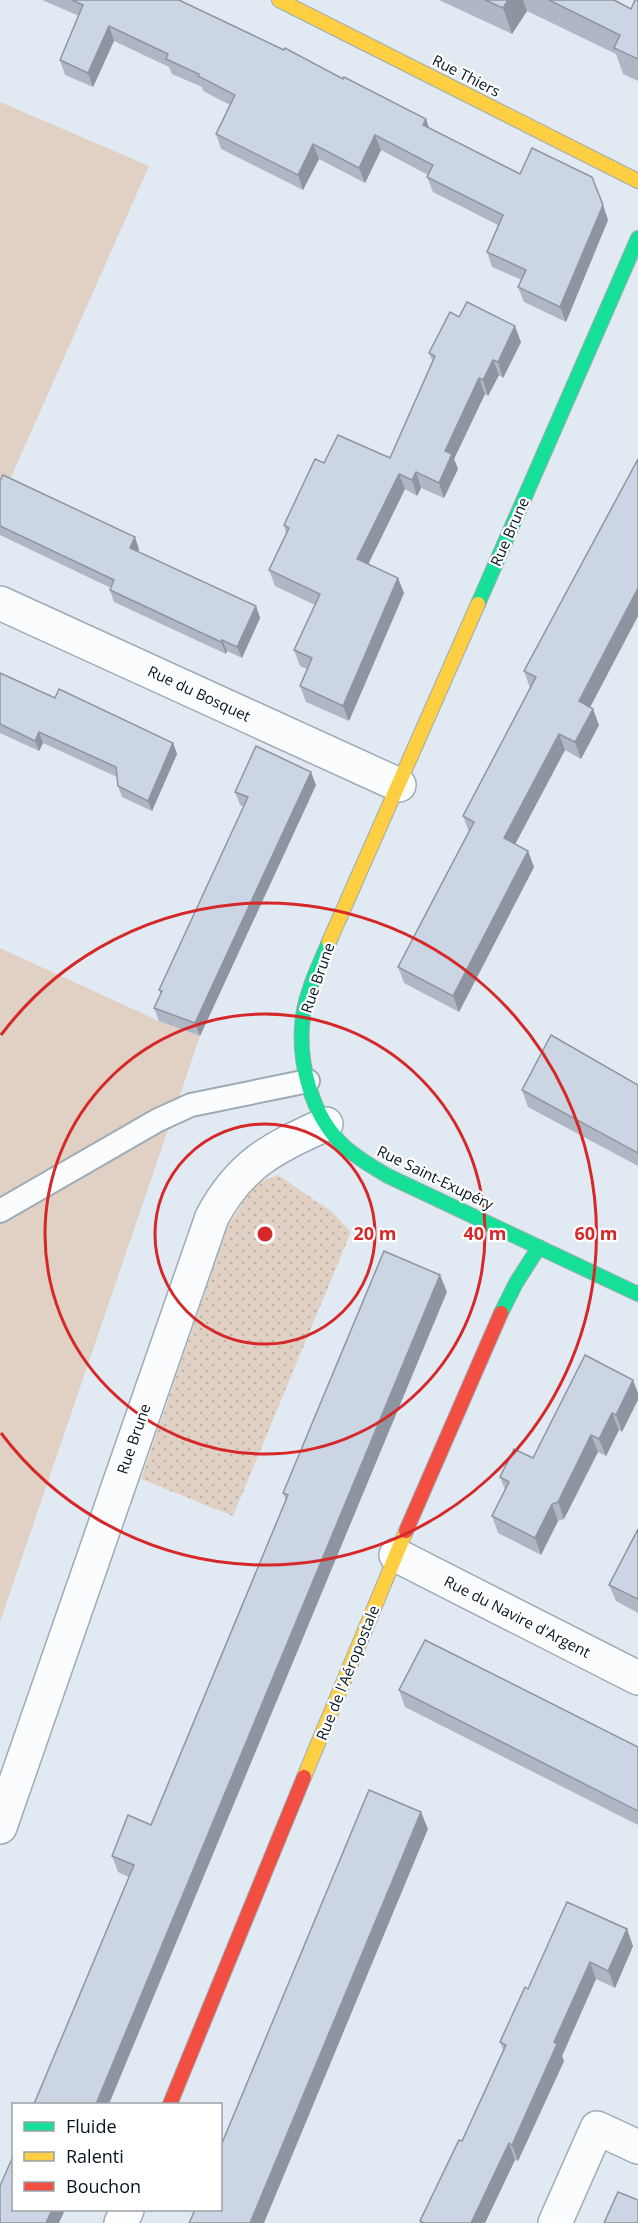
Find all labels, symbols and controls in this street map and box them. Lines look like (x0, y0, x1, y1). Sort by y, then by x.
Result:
street label: Rue Thiers (429, 49, 504, 101)
street label: Rue Brune (485, 494, 533, 569)
street label: Rue du Bosquet (145, 661, 254, 726)
street label: Rue Brune (296, 940, 338, 1016)
street label: Rue Saint-Exupéry (374, 1140, 497, 1214)
text: 20 m (354, 1221, 396, 1245)
text: 40 m (464, 1221, 506, 1245)
text: 60 m (575, 1221, 617, 1245)
centre of rings (255, 1224, 275, 1244)
street label: Rue Brune (112, 1401, 154, 1477)
street label: Rue du Navire d'Argent (441, 1571, 594, 1662)
street label: Rue de l'Aéropostale (311, 1602, 383, 1743)
legend (12, 2103, 222, 2211)
text: Fluide (66, 2114, 117, 2138)
text: Ralenti (66, 2144, 124, 2168)
text: Bouchon (66, 2174, 141, 2198)

